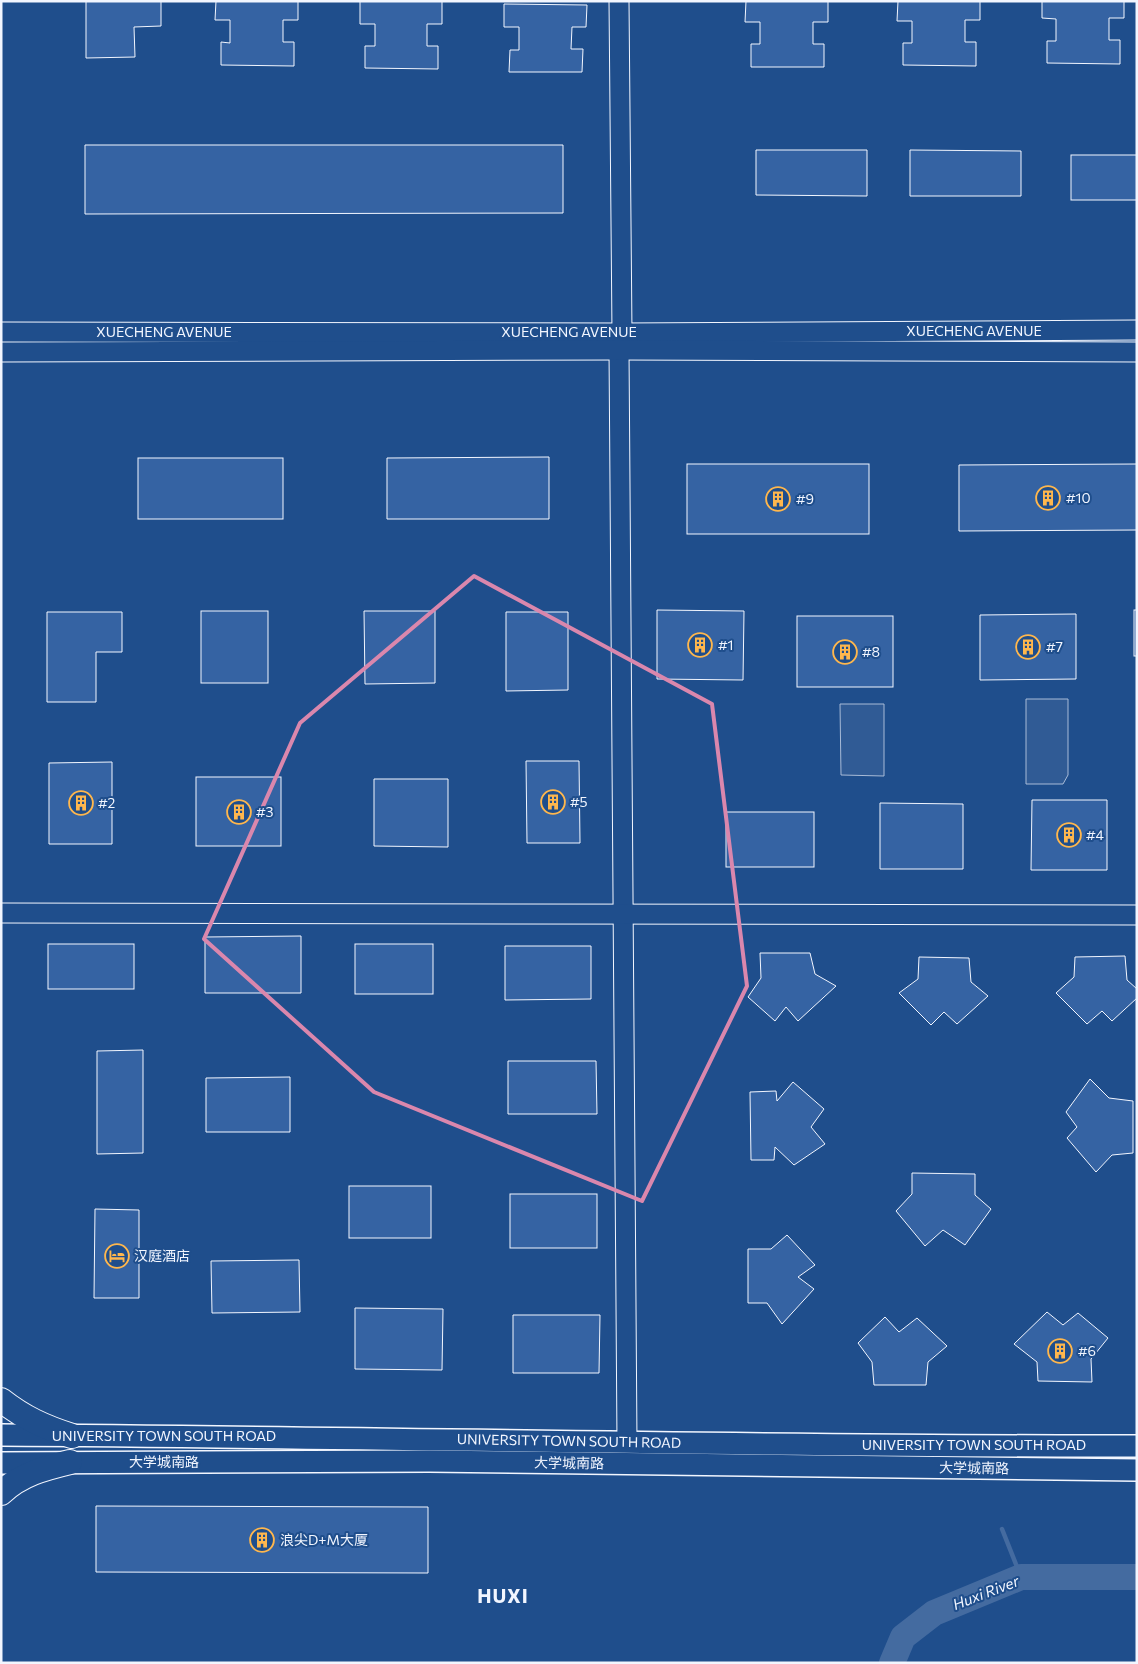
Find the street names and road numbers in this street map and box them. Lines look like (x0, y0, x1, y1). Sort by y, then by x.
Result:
street label: XUECHENG AVENUE (906, 322, 1042, 339)
street label: XUECHENG AVENUE (96, 323, 232, 340)
street label: XUECHENG AVENUE (501, 323, 637, 340)
street label: UNIVERSITY TOWN SOUTH ROAD (52, 1427, 276, 1444)
street label: UNIVERSITY TOWN SOUTH ROAD (457, 1430, 681, 1451)
street label: UNIVERSITY TOWN SOUTH ROAD (862, 1436, 1086, 1453)
street label: 大学城南路 (129, 1453, 199, 1470)
street label: 大学城南路 (534, 1453, 604, 1472)
street label: 大学城南路 (939, 1458, 1009, 1477)

